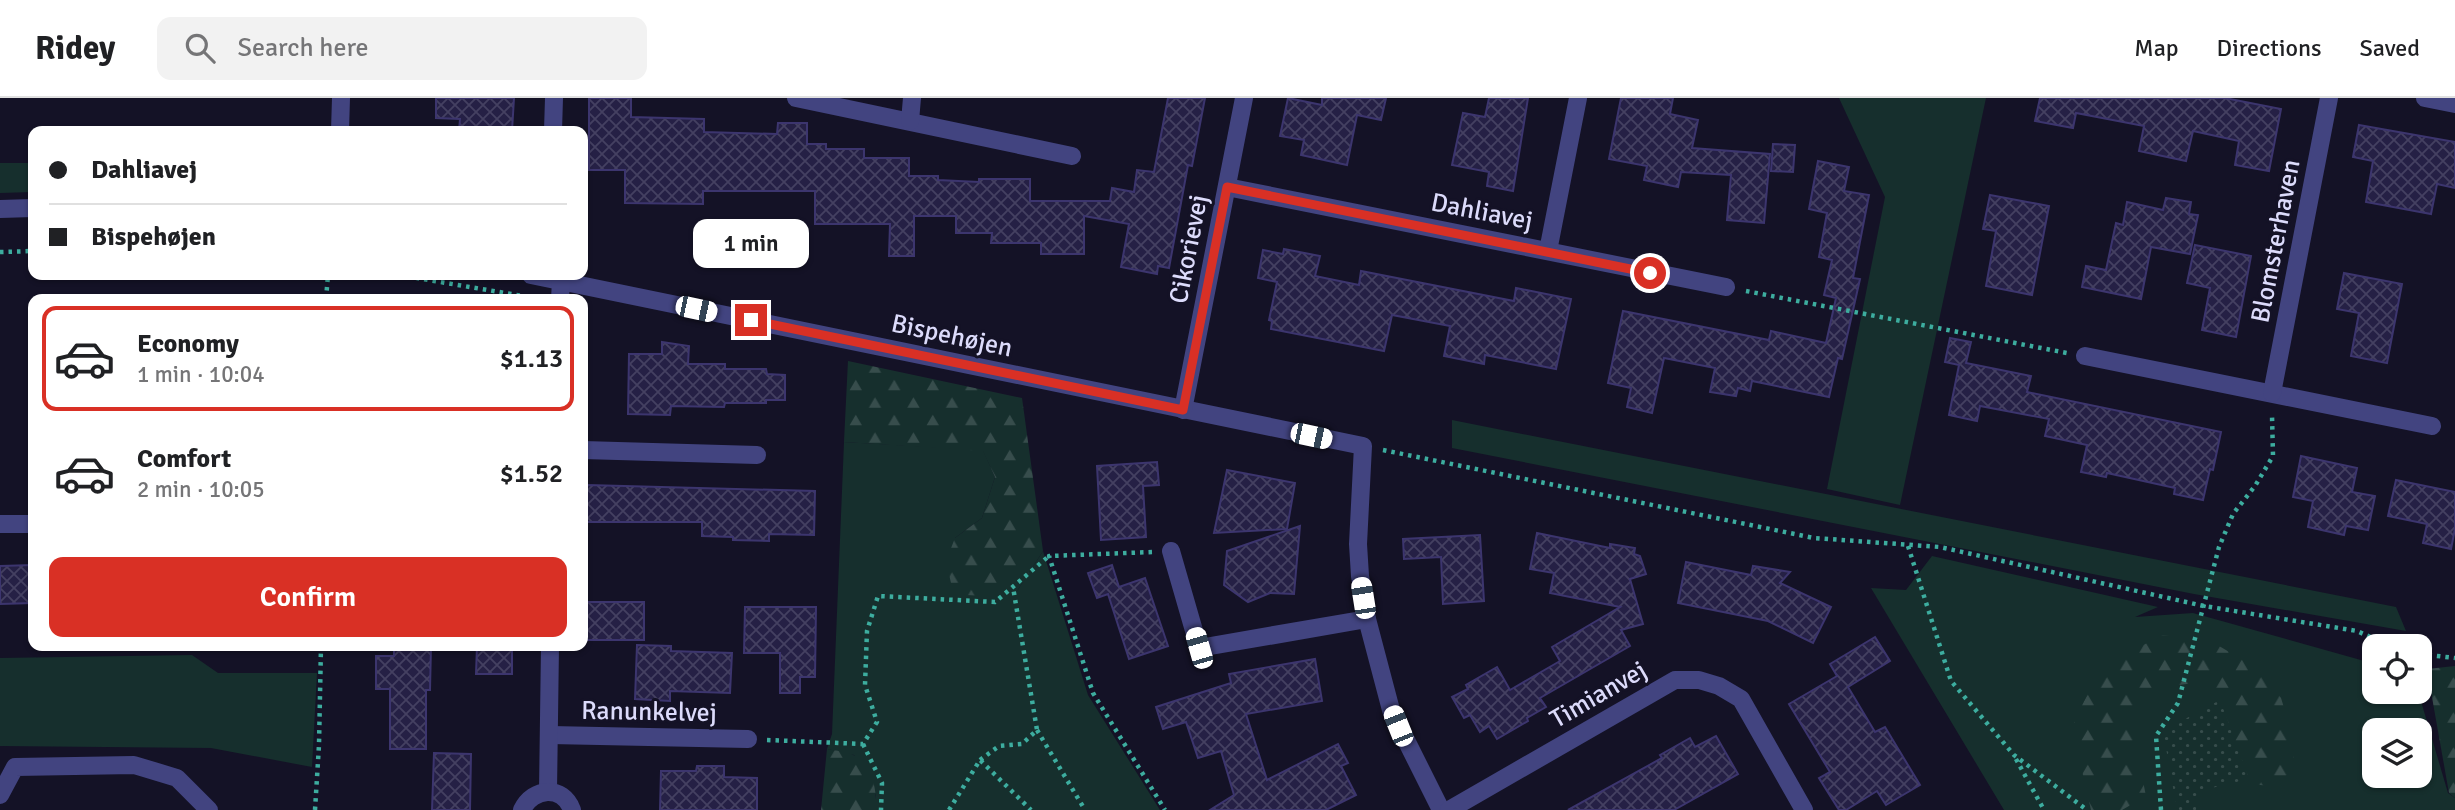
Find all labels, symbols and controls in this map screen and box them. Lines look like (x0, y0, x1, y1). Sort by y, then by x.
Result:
search box (157, 17, 647, 80)
text: Ridey (35, 28, 115, 69)
icon: search (181, 29, 219, 67)
text: Search here (237, 32, 369, 64)
text: Map (2134, 33, 2179, 63)
text: Directions (2217, 33, 2322, 63)
text: Saved (2360, 33, 2420, 63)
text: Dahliavej (91, 154, 197, 186)
street label: Blomsterhaven (2244, 157, 2308, 326)
street label: Dahliavej (1428, 186, 1535, 238)
street label: Cikorievej (1163, 192, 1215, 306)
callout: 1 min (693, 218, 809, 268)
text: Bispehøjen (91, 221, 216, 253)
text: 1 min (723, 229, 779, 258)
route start (1634, 257, 1666, 289)
car (674, 294, 719, 324)
route end (735, 304, 767, 336)
street label: Bispehøjen (888, 308, 1015, 364)
icon: car (53, 327, 116, 390)
text: Economy (137, 328, 239, 360)
text: $1.13 (500, 343, 563, 375)
text: 1 min · 10:04 (137, 360, 265, 389)
car (1289, 421, 1334, 451)
icon: car (53, 442, 116, 505)
text: Comfort (137, 443, 231, 475)
text: $1.52 (500, 458, 563, 490)
text: 2 min · 10:05 (137, 475, 265, 504)
button: Confirm (49, 557, 567, 637)
car (1350, 576, 1377, 620)
car (1184, 625, 1215, 671)
map controls (2362, 634, 2432, 788)
button: locate (2362, 634, 2432, 704)
street label: Timianvej (1544, 654, 1653, 735)
street label: Ranunkelvej (581, 695, 717, 729)
car (1381, 703, 1416, 749)
button: layers (2362, 718, 2432, 788)

